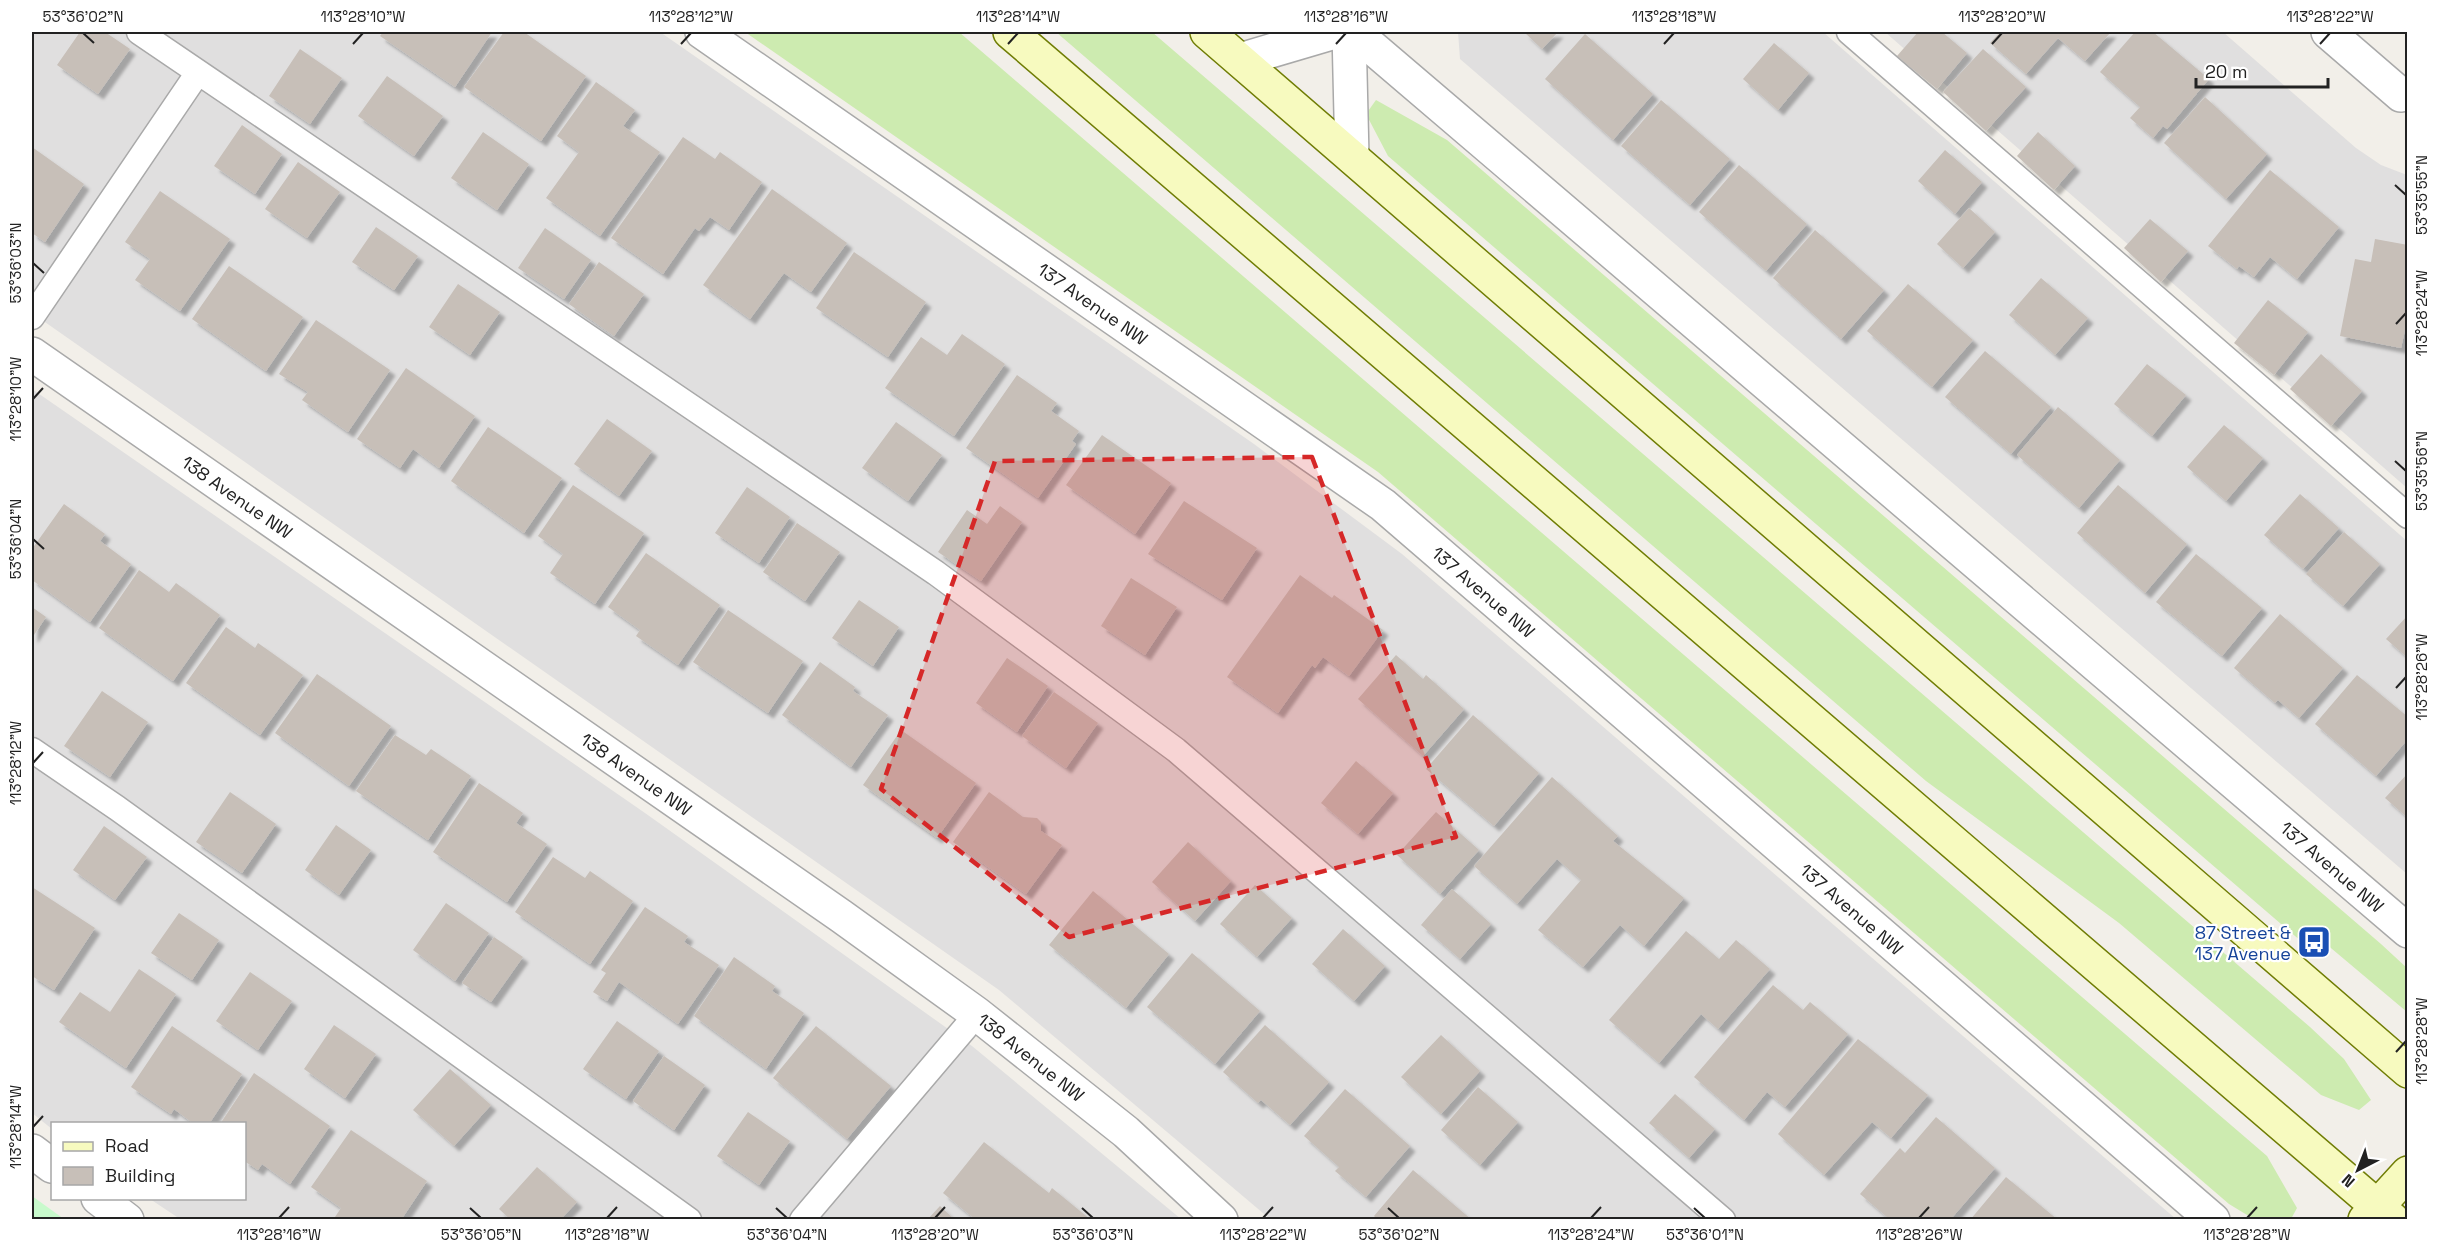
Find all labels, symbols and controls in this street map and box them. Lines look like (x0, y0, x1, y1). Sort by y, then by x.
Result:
text: 53°36'02"N (43, 7, 123, 26)
text: 113°28'10"W (321, 7, 405, 26)
text: 113°28'12"W (649, 7, 733, 26)
text: 113°28'14"W (976, 7, 1060, 26)
text: 113°28'16"W (1304, 7, 1388, 26)
text: 113°28'18"W (1632, 7, 1716, 26)
text: 113°28'20"W (1958, 7, 2046, 26)
text: 113°28'22"W (2286, 7, 2374, 26)
scale bar (2196, 51, 2328, 89)
text: 20 m (2205, 60, 2248, 83)
text: 53°35'55"N (2412, 155, 2431, 235)
text: 53°36'03"N (6, 223, 25, 303)
street label: 137 Avenue NW (1033, 257, 1153, 350)
text: 113°28'24"W (2412, 270, 2431, 356)
text: 113°28'10"W (6, 357, 25, 441)
text: 53°35'56"N (2412, 431, 2431, 511)
street label: 138 Avenue NW (177, 450, 297, 543)
text: 53°36'04"N (6, 499, 25, 579)
street label: 137 Avenue NW (1427, 541, 1540, 643)
text: 113°28'26"W (2412, 633, 2431, 721)
text: 113°28'12"W (6, 721, 25, 805)
street label: 138 Avenue NW (577, 727, 697, 821)
street label: 137 Avenue NW (2276, 816, 2389, 917)
street label: 137 Avenue NW (1796, 858, 1908, 960)
place label: 87 Street & 137 Avenue (2194, 921, 2291, 965)
bus stop icon: 87 Street & 137 Avenue (2296, 924, 2332, 960)
text: 113°28'28"W (2412, 997, 2431, 1085)
street label: 138 Avenue NW (973, 1008, 1090, 1107)
text: 113°28'14"W (6, 1085, 25, 1169)
legend (51, 1122, 246, 1200)
text: Road (105, 1134, 149, 1157)
north arrow (2328, 1140, 2388, 1200)
text: Building (105, 1164, 175, 1187)
text: N (2337, 1169, 2359, 1192)
text: 113°28'16"W (237, 1225, 321, 1244)
text: 53°36'05"N (441, 1225, 521, 1244)
text: 113°28'18"W (565, 1225, 649, 1244)
text: 53°36'04"N (747, 1225, 827, 1244)
text: 113°28'20"W (891, 1225, 979, 1244)
text: 53°36'03"N (1053, 1225, 1133, 1244)
text: 113°28'22"W (1219, 1225, 1307, 1244)
text: 53°36'02"N (1359, 1225, 1439, 1244)
text: 113°28'24"W (1548, 1225, 1634, 1244)
text: 53°36'01"N (1666, 1225, 1744, 1244)
text: 113°28'26"W (1875, 1225, 1963, 1244)
text: 113°28'28"W (2203, 1225, 2291, 1244)

